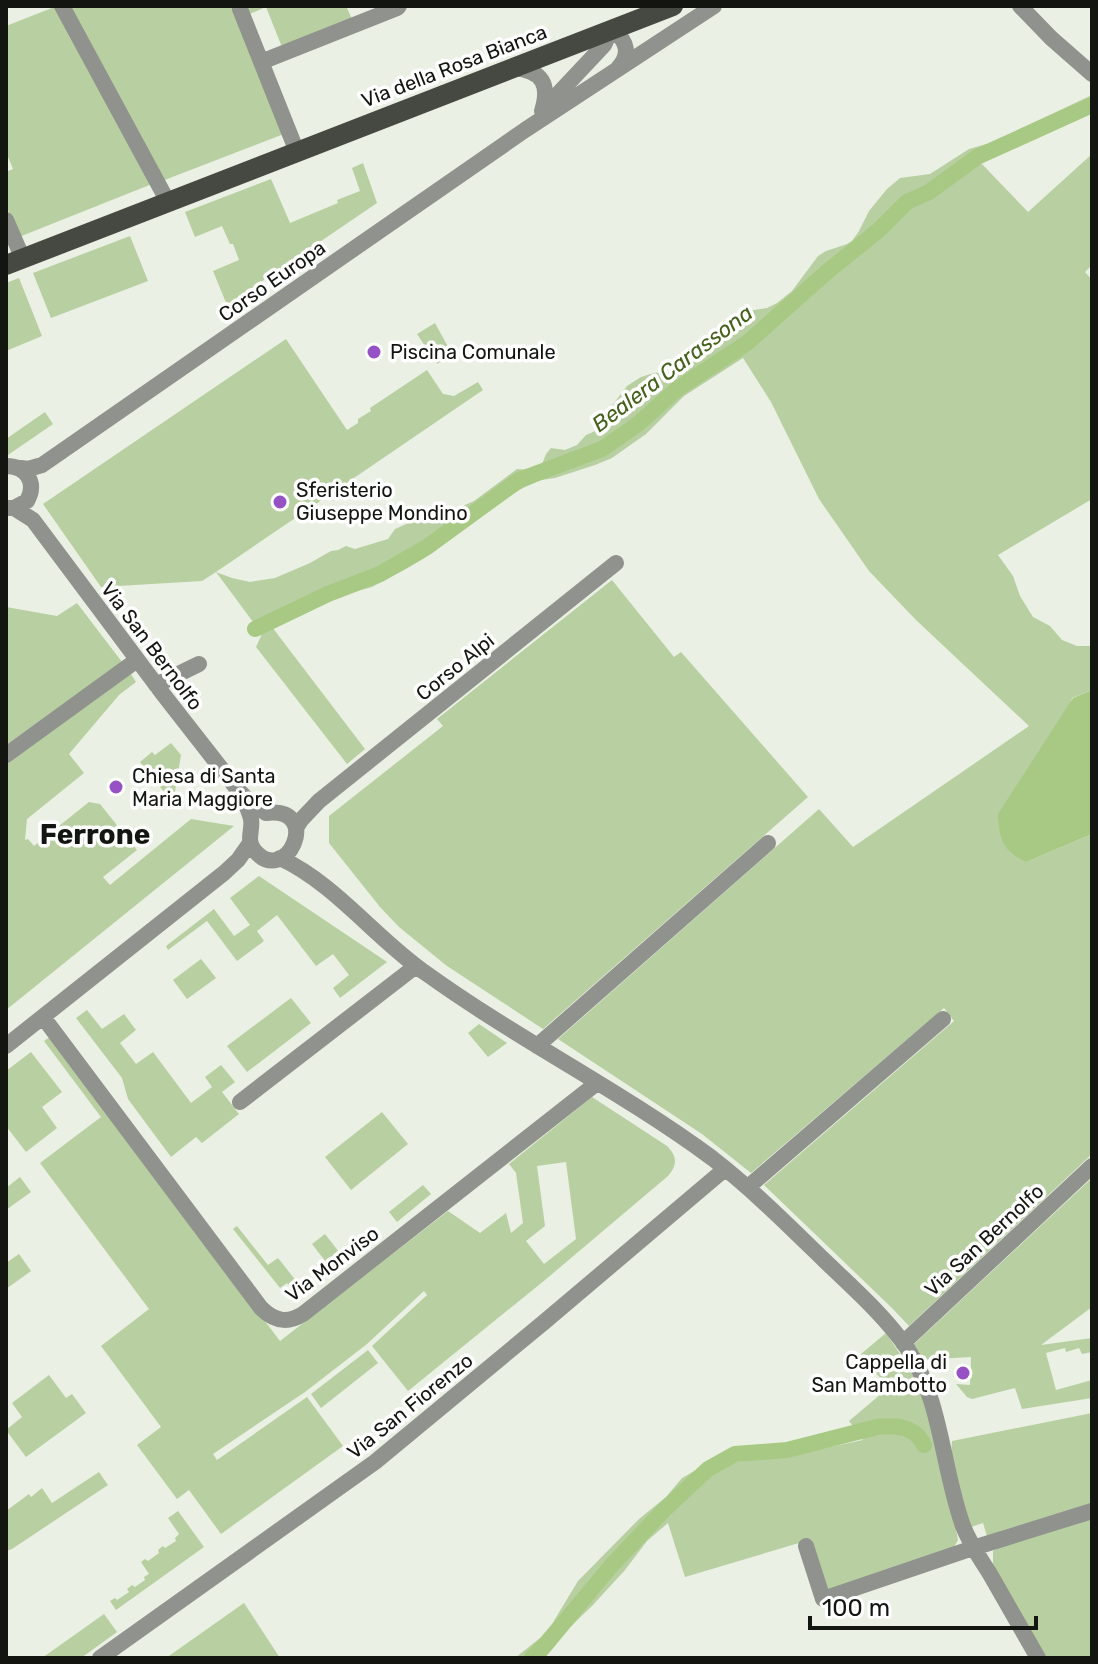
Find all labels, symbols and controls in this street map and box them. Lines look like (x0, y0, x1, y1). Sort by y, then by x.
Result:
street label: Via della Rosa Bianca (358, 20, 550, 112)
street label: Corso Europa (214, 235, 330, 327)
water label: Bealera Carassona (587, 299, 758, 438)
place label: Piscina Comunale (390, 340, 556, 364)
marker: Piscina Comunale (365, 343, 383, 361)
place label: Sferisterio Giuseppe Mondino (296, 478, 468, 525)
marker: Sferisterio Giuseppe Mondino (271, 493, 289, 511)
street label: Via San Bernolfo (96, 577, 208, 715)
street label: Corso Alpi (411, 628, 499, 706)
place label: Chiesa di Santa Maria Maggiore (132, 764, 276, 811)
marker: Chiesa di Santa Maria Maggiore (107, 778, 125, 796)
district label: Ferrone (40, 818, 150, 851)
street label: Via San Bernolfo (920, 1179, 1048, 1301)
street label: Via Monviso (281, 1221, 383, 1307)
street label: Via San Fiorenzo (342, 1348, 478, 1464)
place label: Cappella di San Mambotto (811, 1350, 947, 1397)
marker: Cappella di San Mambotto (954, 1364, 972, 1382)
scale bar (810, 1580, 1036, 1630)
text: 100 m (822, 1594, 890, 1622)

